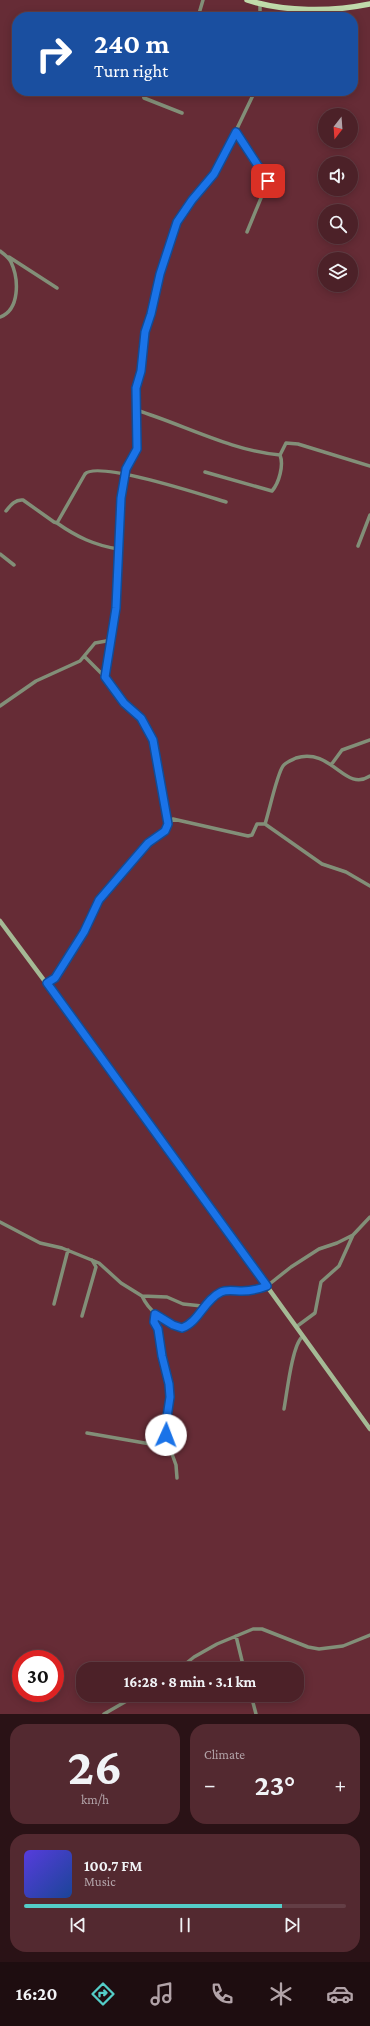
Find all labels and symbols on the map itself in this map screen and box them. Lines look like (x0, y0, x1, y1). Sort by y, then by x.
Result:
north arrow (318, 108, 358, 148)
pin (251, 164, 285, 198)
position arrow (145, 1414, 187, 1456)
speed limit sign: 30 (12, 1650, 64, 1702)

